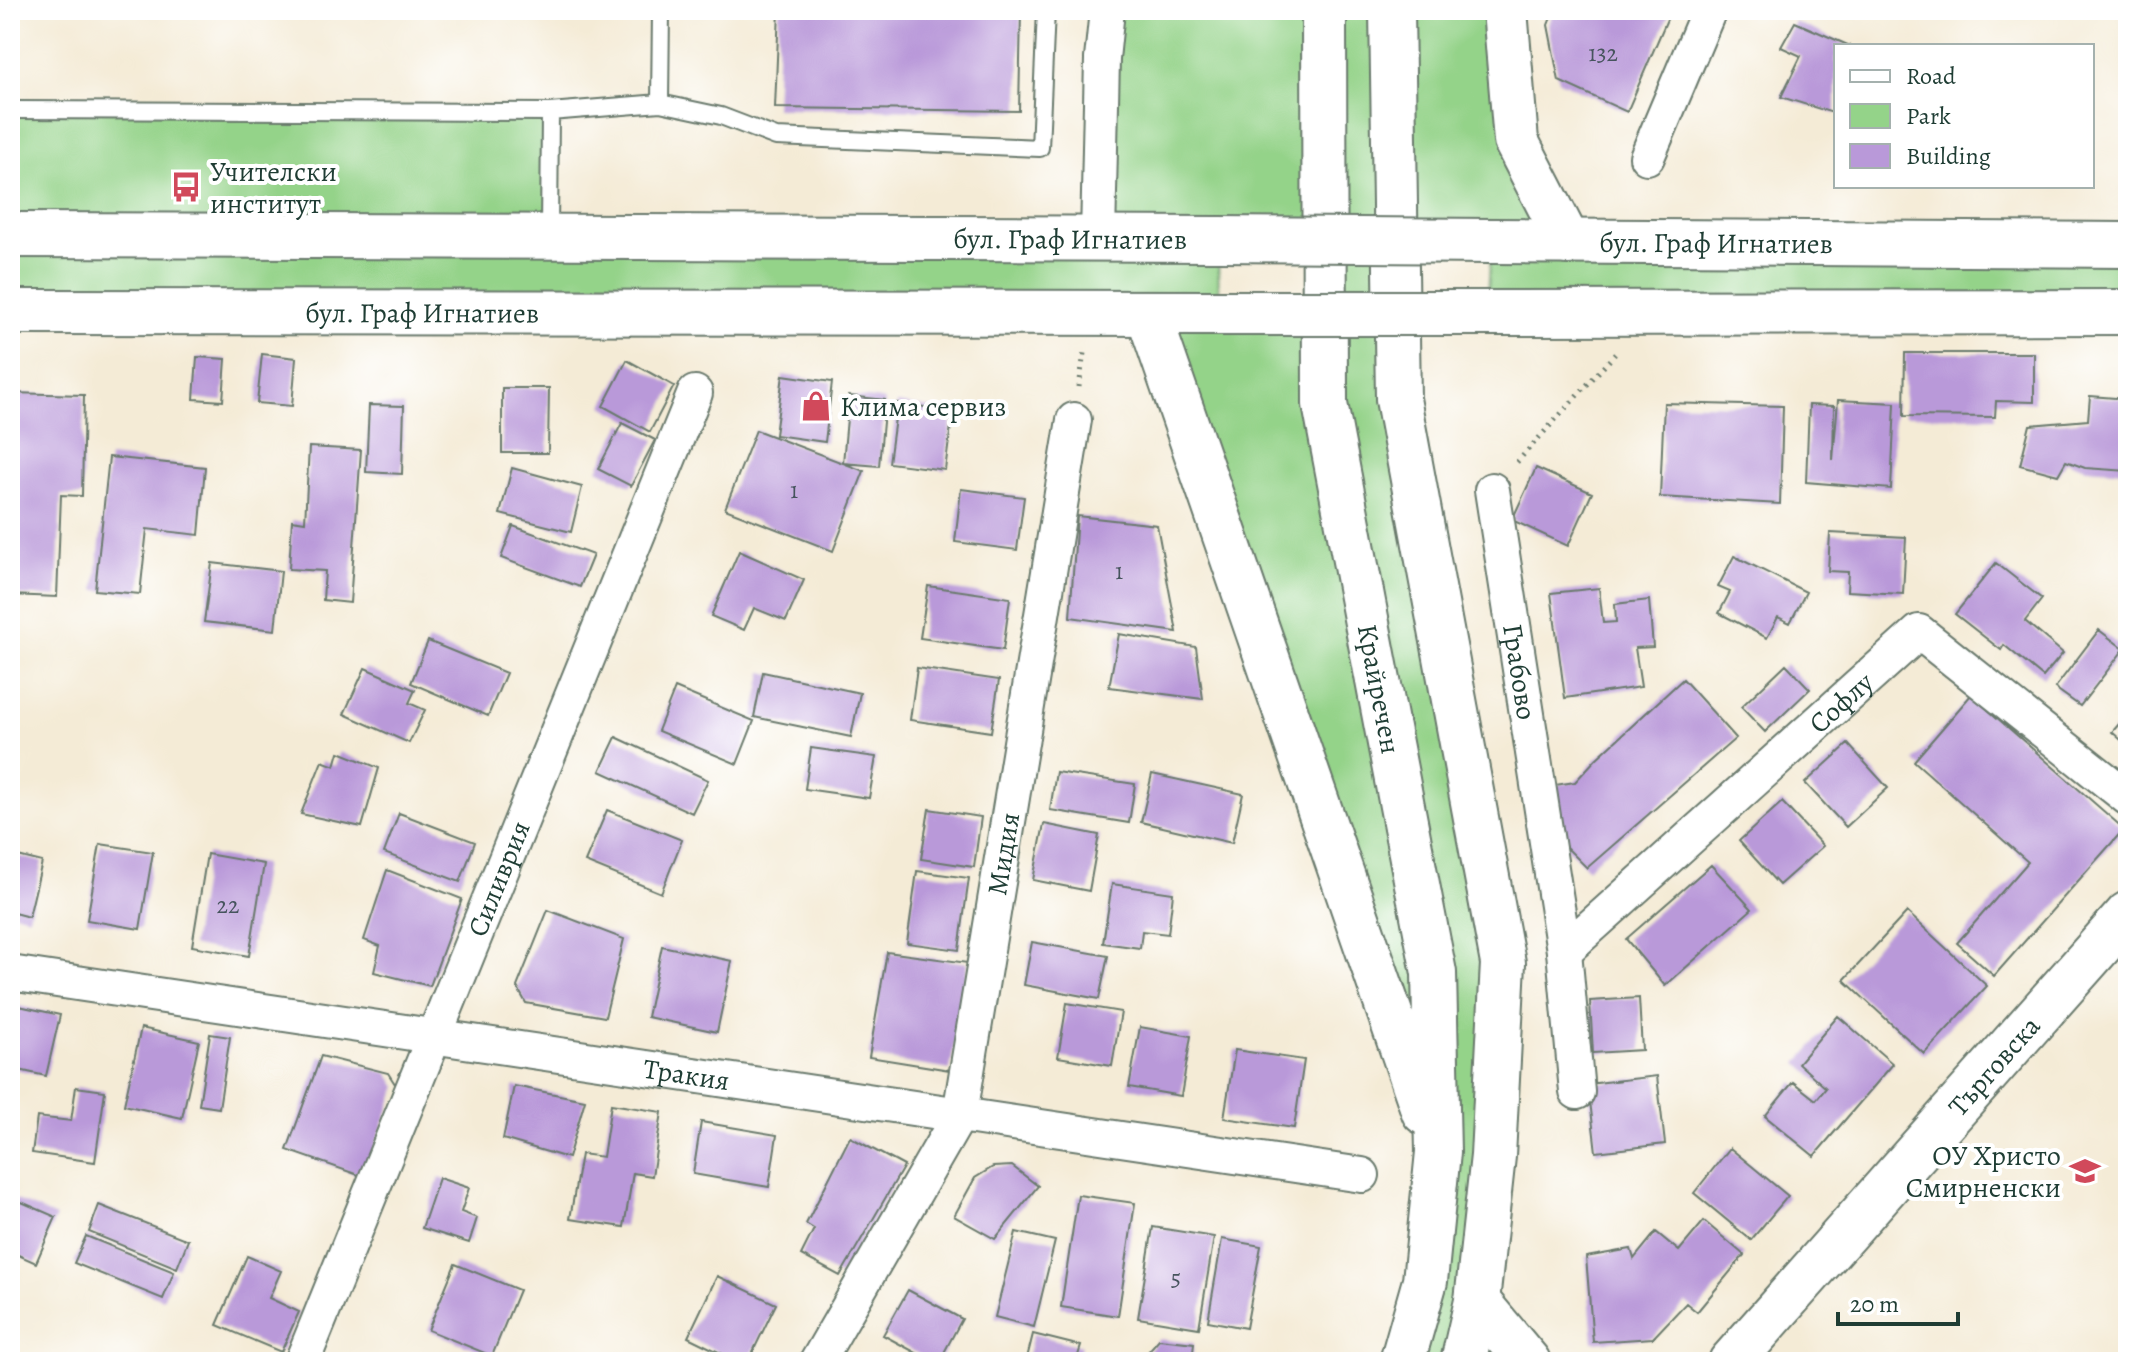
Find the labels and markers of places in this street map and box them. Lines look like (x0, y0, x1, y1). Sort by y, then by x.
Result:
place label: Учителски институт (210, 153, 337, 223)
bus stop icon: Учителски институт (169, 170, 203, 204)
place label: Клима сервиз (840, 388, 1006, 426)
shop icon: Клима сервиз (799, 389, 833, 423)
place label: ОУ Христо Смирненски (1906, 1137, 2061, 1207)
school or university icon: ОУ Христо Смирненски (2068, 1154, 2102, 1188)

